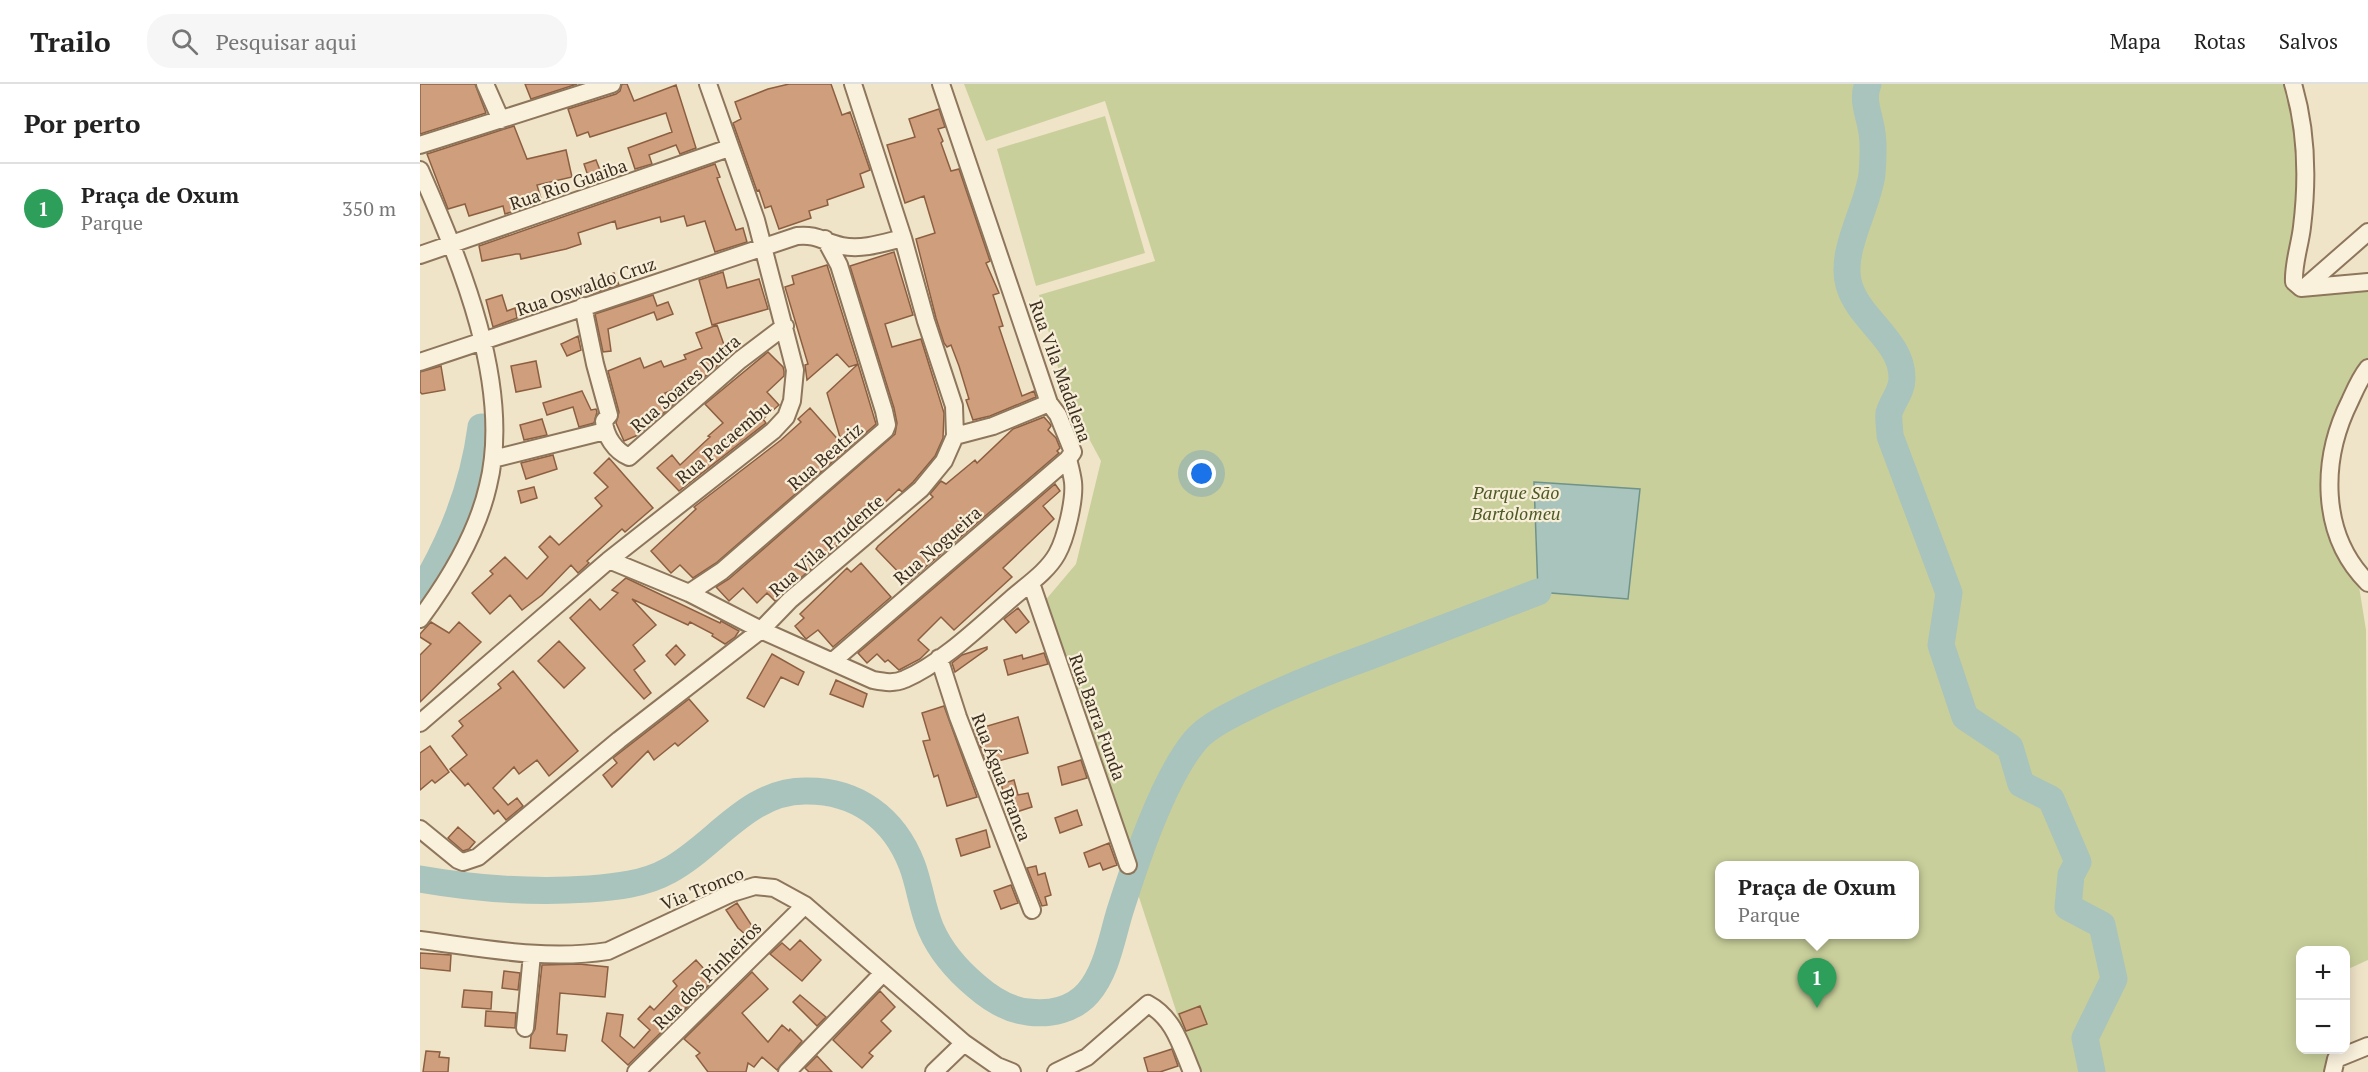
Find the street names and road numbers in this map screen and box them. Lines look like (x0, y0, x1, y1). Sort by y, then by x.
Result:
street label: Rua Rio Guaiba (506, 153, 630, 215)
street label: Rua Oswaldo Cruz (513, 251, 659, 321)
street label: Rua Vila Madalena (1024, 297, 1098, 445)
street label: Rua Soares Dutra (625, 329, 745, 437)
street label: Rua Pacaembu (670, 395, 776, 489)
street label: Rua Beatriz (782, 417, 868, 495)
street label: Rua Vila Prudente (763, 488, 889, 602)
street label: Rua Nogueira (888, 500, 986, 590)
street label: Rua Barra Funda (1064, 651, 1132, 783)
street label: Rua Água Branca (967, 710, 1037, 844)
street label: Via Tronco (657, 860, 747, 915)
street label: Rua dos Pinheiros (648, 916, 766, 1034)

